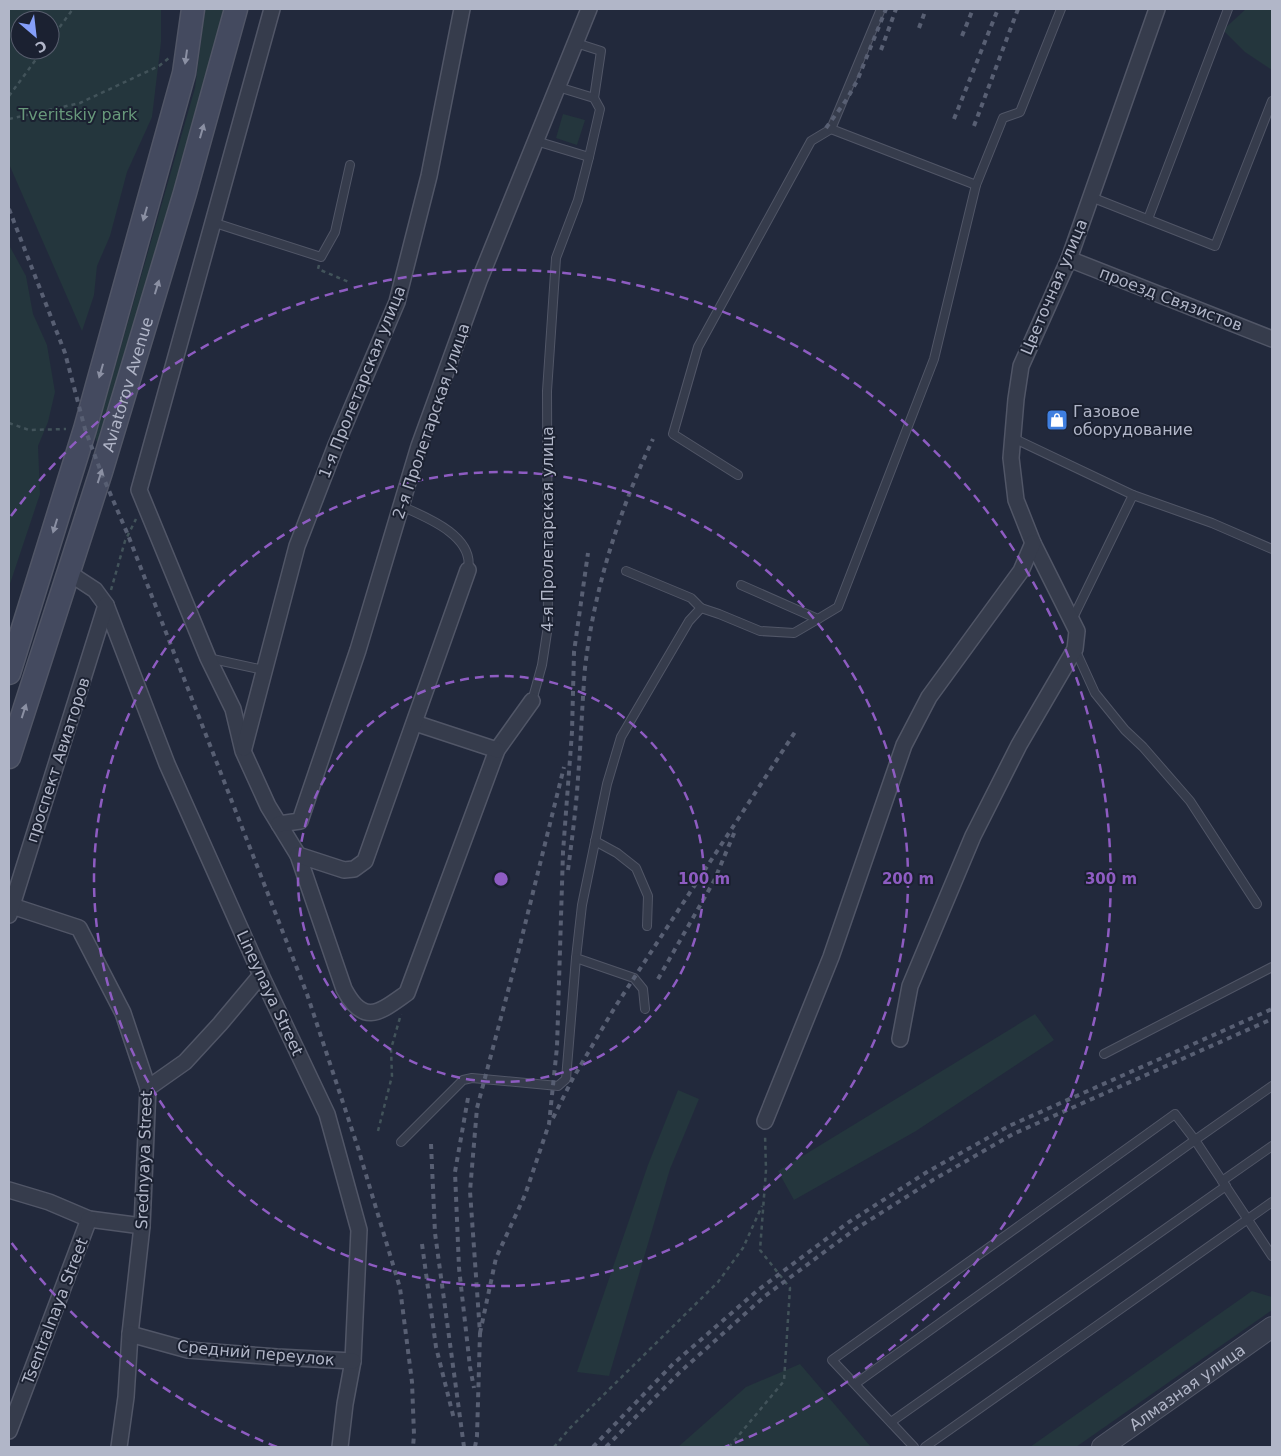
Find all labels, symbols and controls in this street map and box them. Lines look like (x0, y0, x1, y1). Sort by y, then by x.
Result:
north arrow (10, 10, 60, 60)
text: С (33, 37, 49, 56)
one-way arrow (182, 49, 190, 65)
park label: Tveritskiy park (18, 105, 138, 124)
one-way arrow (198, 124, 206, 139)
one-way arrow (141, 206, 149, 222)
street label: Цветочная улица (1017, 216, 1091, 358)
street label: проезд Связистов (1097, 263, 1245, 335)
one-way arrow (153, 280, 161, 295)
street label: 1-я Пролетарская улица (315, 283, 409, 481)
street label: Aviatorov Avenue (98, 315, 157, 454)
street label: 2-я Пролетарская улица (389, 321, 473, 521)
one-way arrow (97, 363, 105, 378)
place label: Газовое оборудование (1073, 402, 1193, 439)
shop icon: Газовое оборудование (1045, 408, 1069, 432)
street label: 4-я Пролетарская улица (538, 426, 557, 632)
one-way arrow (97, 469, 104, 484)
one-way arrow (51, 519, 58, 534)
street label: проспект Авиаторов (22, 675, 94, 845)
one-way arrow (20, 703, 28, 718)
centre of rings (492, 870, 510, 888)
text: 100 m (678, 870, 730, 888)
text: 200 m (882, 870, 934, 888)
text: 300 m (1085, 870, 1137, 888)
street label: Lineynaya Street (233, 927, 307, 1059)
street label: Srednyaya Street (132, 1090, 156, 1230)
street label: Tsentralnaya Street (18, 1235, 92, 1388)
street label: Средний переулок (176, 1337, 336, 1369)
street label: Алмазная улица (1125, 1340, 1249, 1434)

